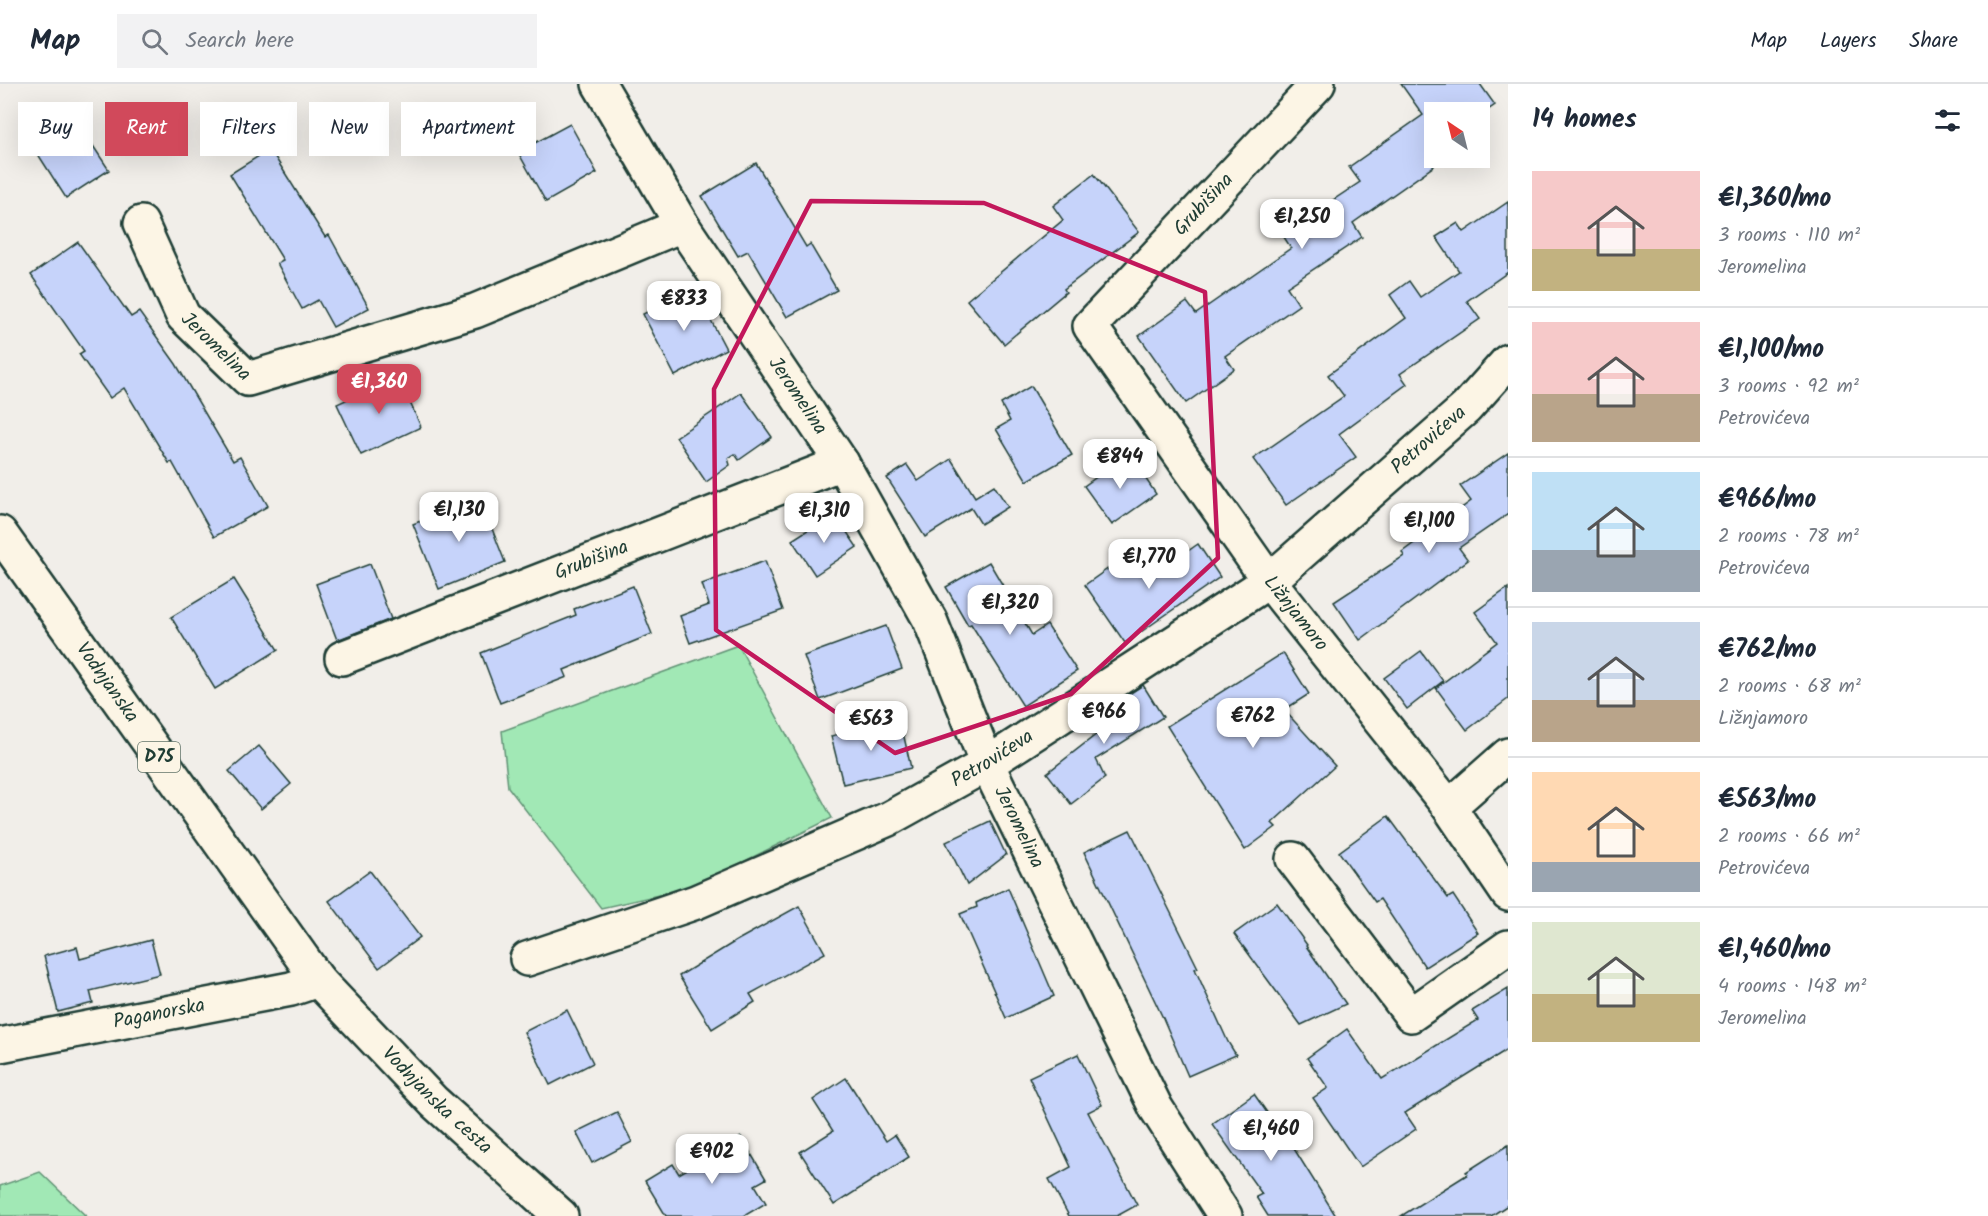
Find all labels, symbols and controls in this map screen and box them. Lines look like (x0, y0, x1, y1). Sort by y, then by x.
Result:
search box (117, 14, 537, 68)
text: Map (30, 19, 81, 64)
text: Search here (186, 24, 294, 59)
icon: search (138, 25, 171, 58)
text: Map (1750, 25, 1787, 58)
text: Layers (1820, 25, 1876, 58)
text: Share (1909, 25, 1958, 58)
text: 14 homes (1532, 99, 1637, 141)
chip: Buy (18, 102, 93, 156)
chip: Rent (105, 102, 188, 156)
chip: Filters (200, 102, 297, 156)
chip: New (309, 102, 389, 156)
chip: Apartment (401, 102, 536, 156)
north arrow (1424, 102, 1490, 168)
map controls (1424, 102, 1490, 168)
icon: filters (1931, 104, 1964, 137)
street label: Grubišina (1166, 166, 1242, 244)
text: €1,360/mo (1718, 178, 1831, 220)
icon: home (1580, 195, 1652, 267)
pin: €1,250 (1253, 199, 1351, 250)
text: €1,250 (1274, 202, 1330, 234)
text: 3 rooms · 110 m² (1718, 220, 1860, 252)
text: Jeromelina (1718, 252, 1807, 284)
pin: €833 (648, 281, 720, 332)
text: €833 (661, 284, 707, 316)
street label: Jeromelina (172, 305, 258, 390)
text: €1,100/mo (1718, 329, 1824, 371)
icon: home (1580, 346, 1652, 418)
street label: Jeromelina (759, 351, 835, 442)
pin: €1,360 (330, 364, 428, 415)
text: €1,360 (351, 367, 407, 399)
text: 3 rooms · 92 m² (1718, 371, 1859, 403)
street label: Petrovićeva (1384, 398, 1474, 483)
text: Petrovićeva (1718, 403, 1810, 435)
pin: €844 (1084, 439, 1156, 490)
text: €844 (1097, 442, 1143, 474)
text: €966/mo (1718, 479, 1816, 521)
pin: €1,130 (410, 492, 508, 543)
pin: €1,310 (775, 493, 873, 544)
text: €1,130 (433, 495, 485, 527)
text: €1,310 (798, 496, 850, 528)
icon: home (1580, 496, 1652, 568)
pin: €1,100 (1380, 503, 1478, 554)
text: €1,100 (1404, 506, 1454, 538)
text: 2 rooms · 78 m² (1718, 521, 1859, 553)
street label: Grubišina (550, 532, 633, 590)
pin: €1,770 (1100, 539, 1198, 590)
text: €1,770 (1122, 542, 1176, 574)
text: Petrovićeva (1718, 553, 1810, 585)
street label: Ližnjamoro (1255, 569, 1336, 659)
pin: €1,320 (961, 585, 1059, 636)
text: €1,320 (982, 588, 1038, 620)
text: €762/mo (1718, 629, 1817, 671)
street label: Vodnjanska (67, 636, 147, 730)
icon: home (1580, 646, 1652, 718)
text: 2 rooms · 68 m² (1718, 671, 1861, 703)
pin: €966 (1068, 694, 1140, 745)
text: €966 (1082, 697, 1126, 729)
pin: €762 (1217, 698, 1289, 749)
pin: €563 (835, 701, 907, 752)
text: €762 (1231, 701, 1275, 733)
text: Ližnjamoro (1718, 703, 1808, 735)
text: €563 (849, 704, 893, 736)
street label: Petrovićeva (945, 722, 1040, 797)
road number: D75 (138, 742, 180, 772)
text: €563/mo (1718, 779, 1816, 821)
street label: Jeromelina (984, 781, 1052, 874)
icon: home (1580, 796, 1652, 868)
text: 2 rooms · 66 m² (1718, 821, 1860, 853)
text: Petrovićeva (1718, 853, 1810, 885)
text: €1,460/mo (1718, 929, 1831, 971)
icon: home (1580, 946, 1652, 1018)
text: 4 rooms · 148 m² (1718, 971, 1866, 1003)
street label: Paganorska (110, 990, 208, 1039)
text: Jeromelina (1718, 1003, 1807, 1035)
street label: Vodnjanska cesta (373, 1039, 499, 1163)
pin: €1,460 (1222, 1111, 1320, 1162)
text: €1,460 (1243, 1114, 1299, 1146)
pin: €902 (676, 1134, 748, 1185)
text: €902 (690, 1137, 734, 1169)

